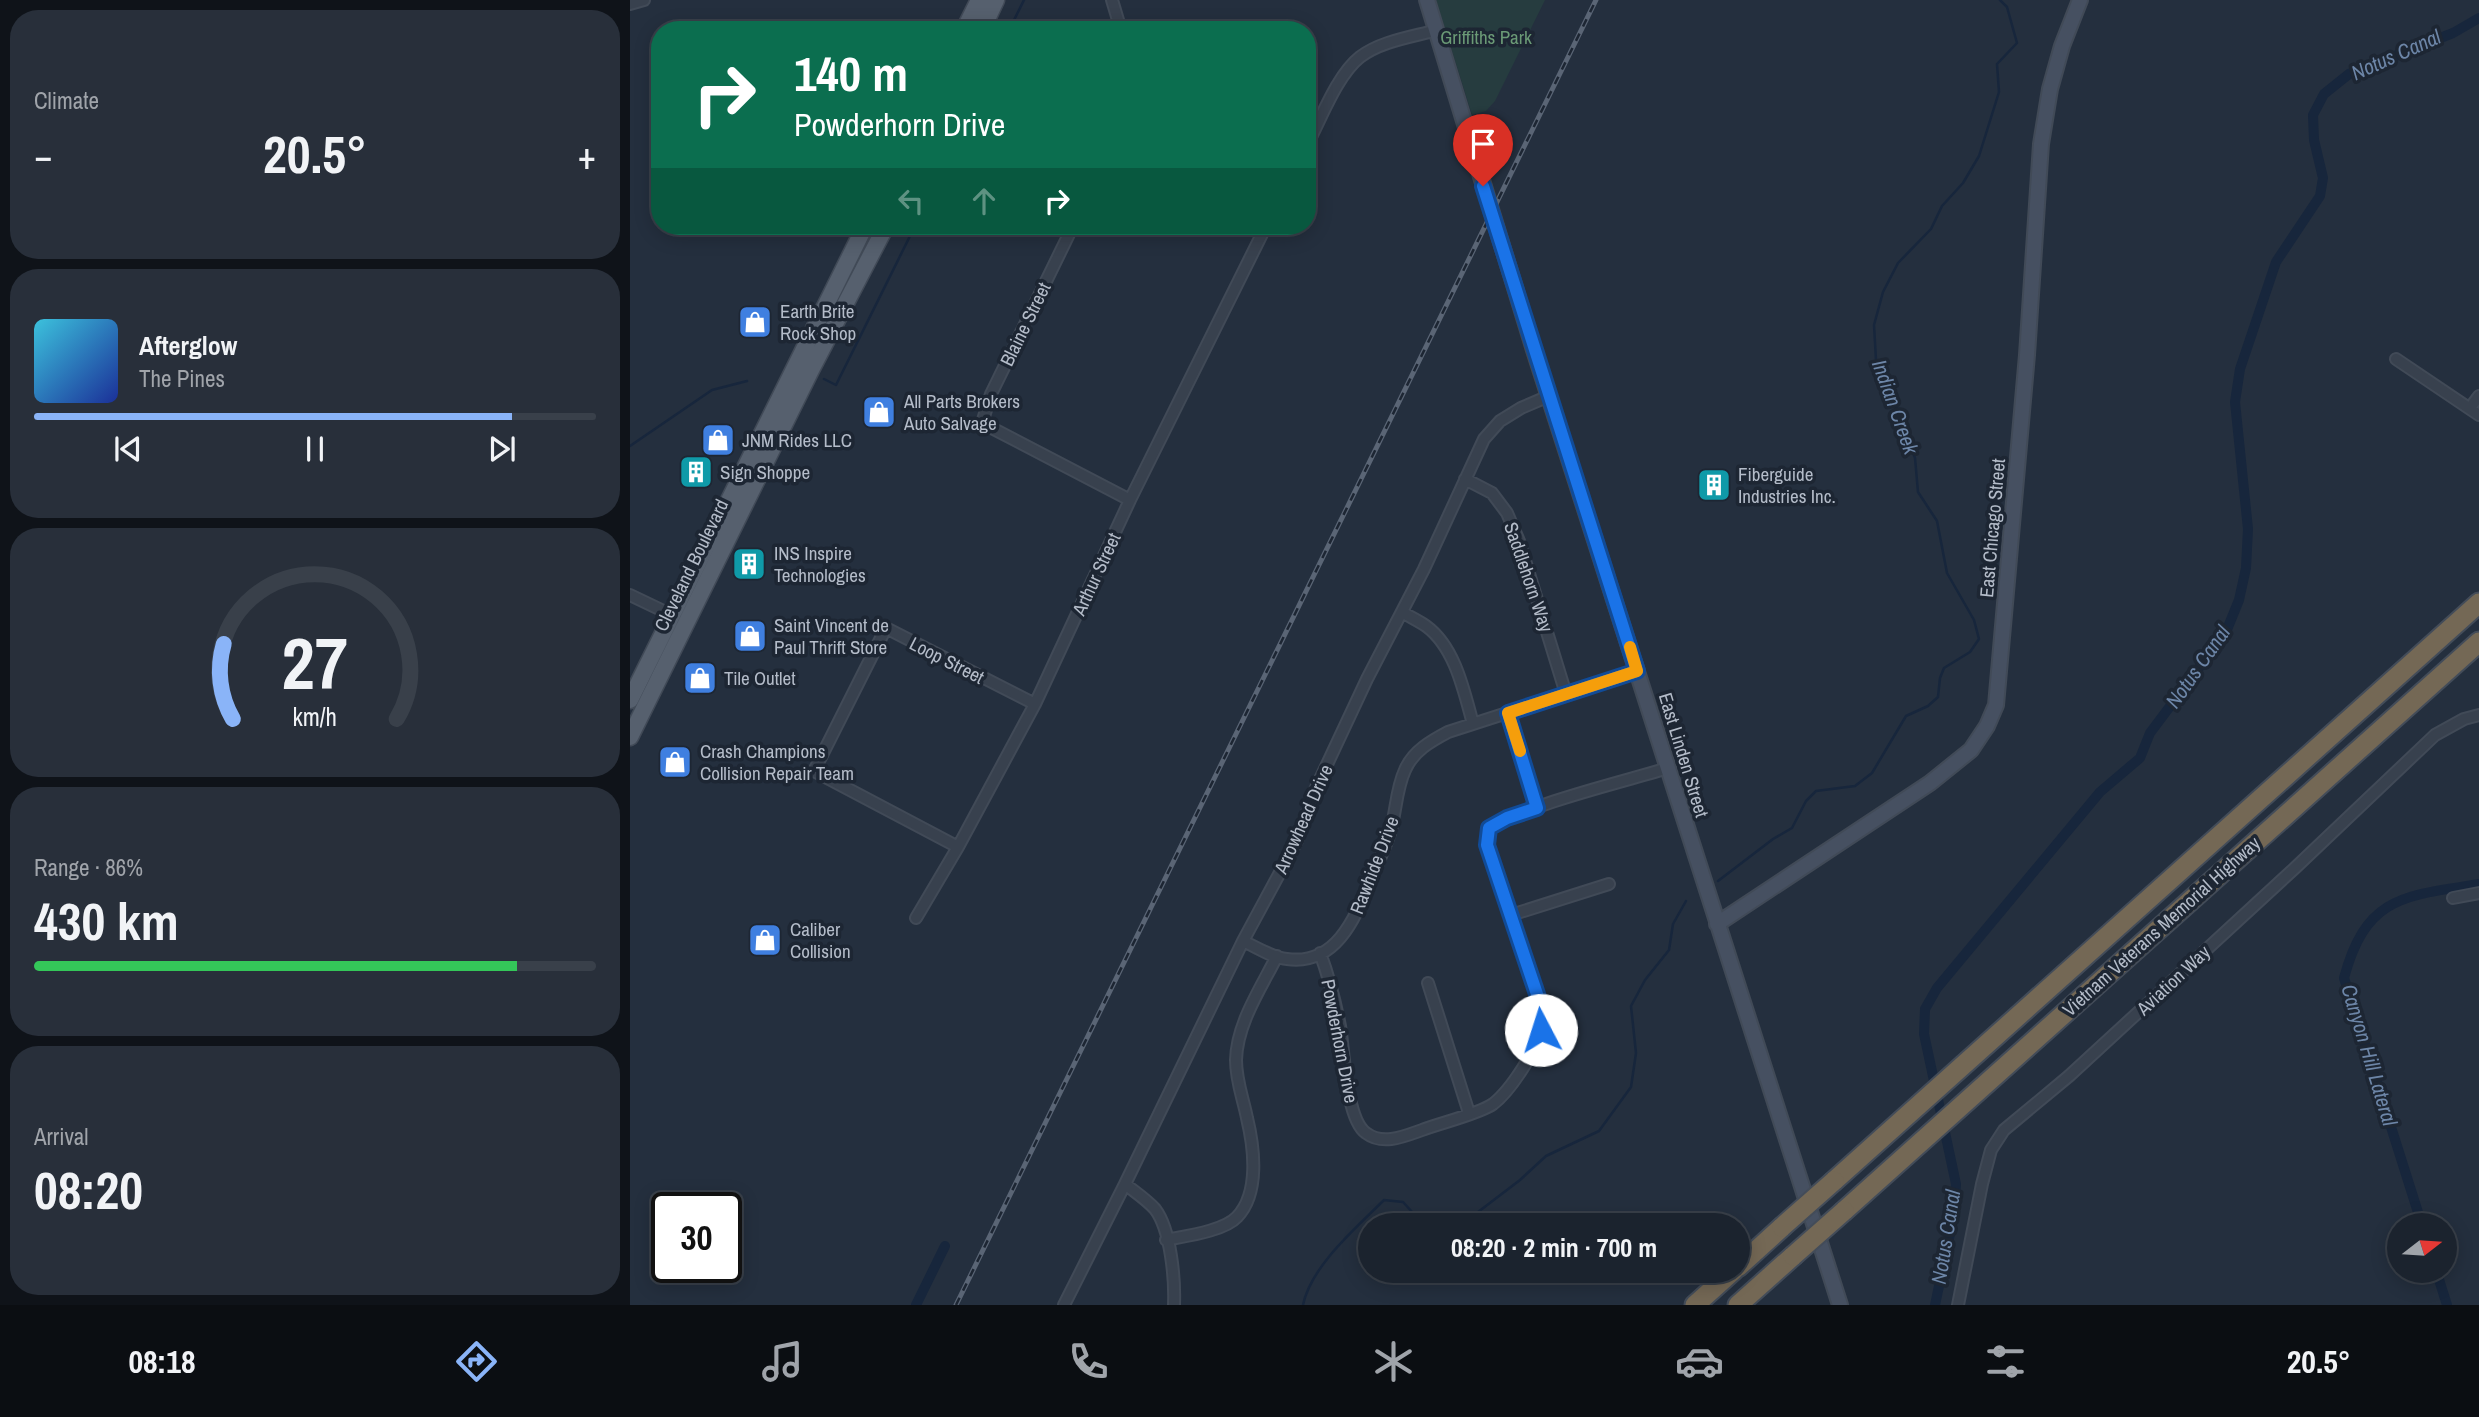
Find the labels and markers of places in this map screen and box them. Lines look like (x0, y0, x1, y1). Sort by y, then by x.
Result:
pin (1453, 114, 1513, 186)
place label: Earth Brite Rock Shop (780, 298, 856, 346)
shop icon: Earth Brite Rock Shop (736, 303, 774, 341)
place label: All Parts Brokers Auto Salvage (903, 388, 1020, 436)
shop icon: All Parts Brokers Auto Salvage (860, 393, 898, 431)
shop icon: JNM Rides LLC (699, 421, 737, 459)
place label: JNM Rides LLC (742, 427, 852, 453)
building icon: Sign Shoppe (677, 453, 715, 491)
place label: Sign Shoppe (720, 459, 810, 485)
place label: Fiberguide Industries Inc. (1738, 461, 1836, 509)
building icon: Fiberguide Industries Inc. (1695, 466, 1733, 504)
place label: INS Inspire Technologies (774, 540, 866, 588)
building icon: INS Inspire Technologies (730, 545, 768, 583)
place label: Saint Vincent de Paul Thrift Store (774, 612, 889, 660)
shop icon: Saint Vincent de Paul Thrift Store (731, 617, 769, 655)
shop icon: Tile Outlet (681, 659, 719, 697)
place label: Tile Outlet (724, 665, 796, 691)
place label: Crash Champions Collision Repair Team (700, 738, 854, 786)
shop icon: Crash Champions Collision Repair Team (656, 743, 694, 781)
place label: Caliber Collision (790, 916, 851, 964)
shop icon: Caliber Collision (746, 921, 784, 959)

